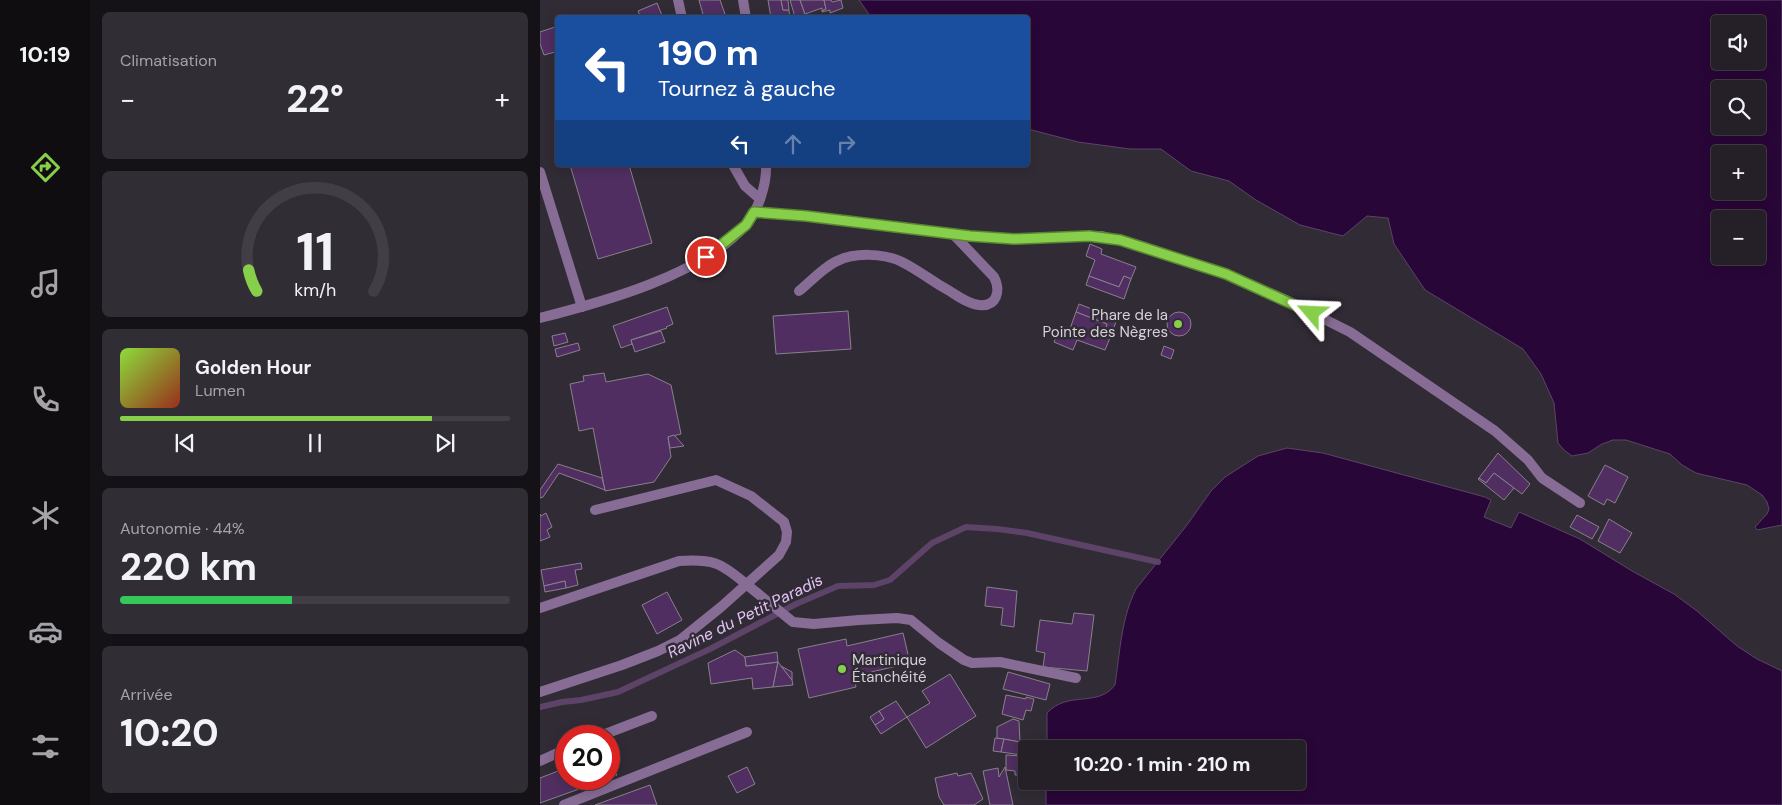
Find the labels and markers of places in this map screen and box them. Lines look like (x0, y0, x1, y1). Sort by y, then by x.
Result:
pin (685, 236, 727, 278)
place label: Phare de la Pointe des Nègres (1042, 305, 1168, 342)
marker: Phare de la Pointe des Nègres (1172, 318, 1184, 330)
place label: Martinique Étanchéité (852, 650, 927, 687)
marker: Martinique Étanchéité (836, 663, 848, 675)

